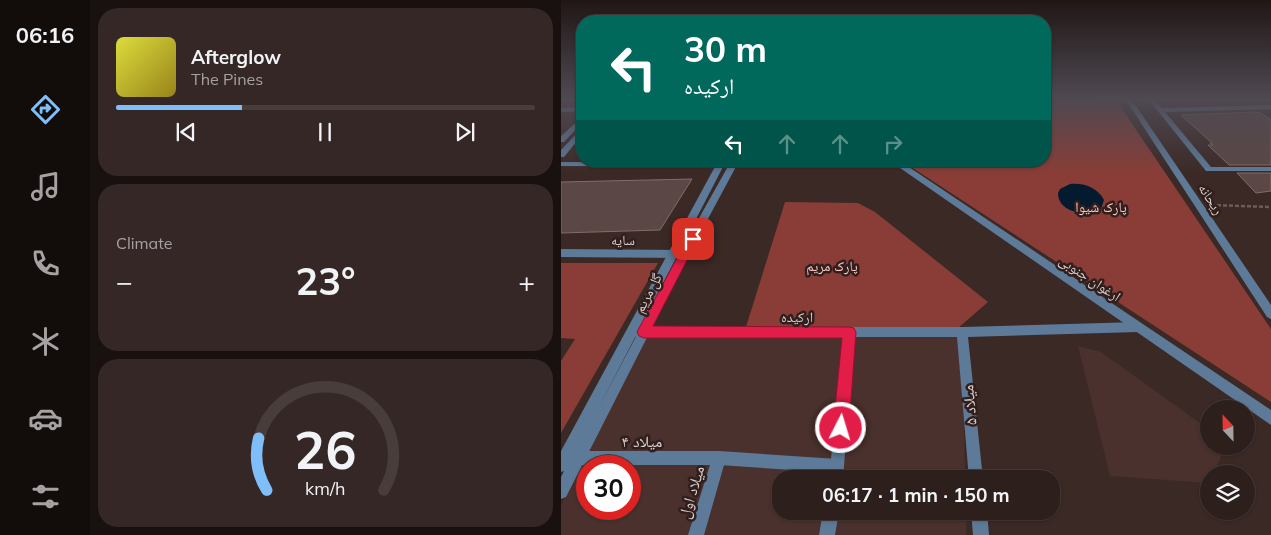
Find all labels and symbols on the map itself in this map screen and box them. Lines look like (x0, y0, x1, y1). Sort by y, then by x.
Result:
street label: ریحانه (1194, 180, 1228, 218)
park label: پارک شیوا (1075, 198, 1127, 216)
pin (672, 218, 714, 260)
street label: سایه (611, 231, 635, 249)
street label: ارغوان جنوبی (1056, 251, 1124, 305)
park label: پارک مریم (806, 257, 858, 276)
street label: گل مریم (630, 270, 667, 316)
street label: ارکیده (781, 308, 813, 326)
street label: میلاد ۵ (957, 384, 981, 426)
north arrow (1200, 400, 1255, 455)
position arrow (814, 401, 866, 453)
street label: میلاد ۴ (622, 431, 662, 451)
speed limit sign: 30 (576, 455, 641, 520)
street label: میلاد اول (673, 463, 709, 521)

